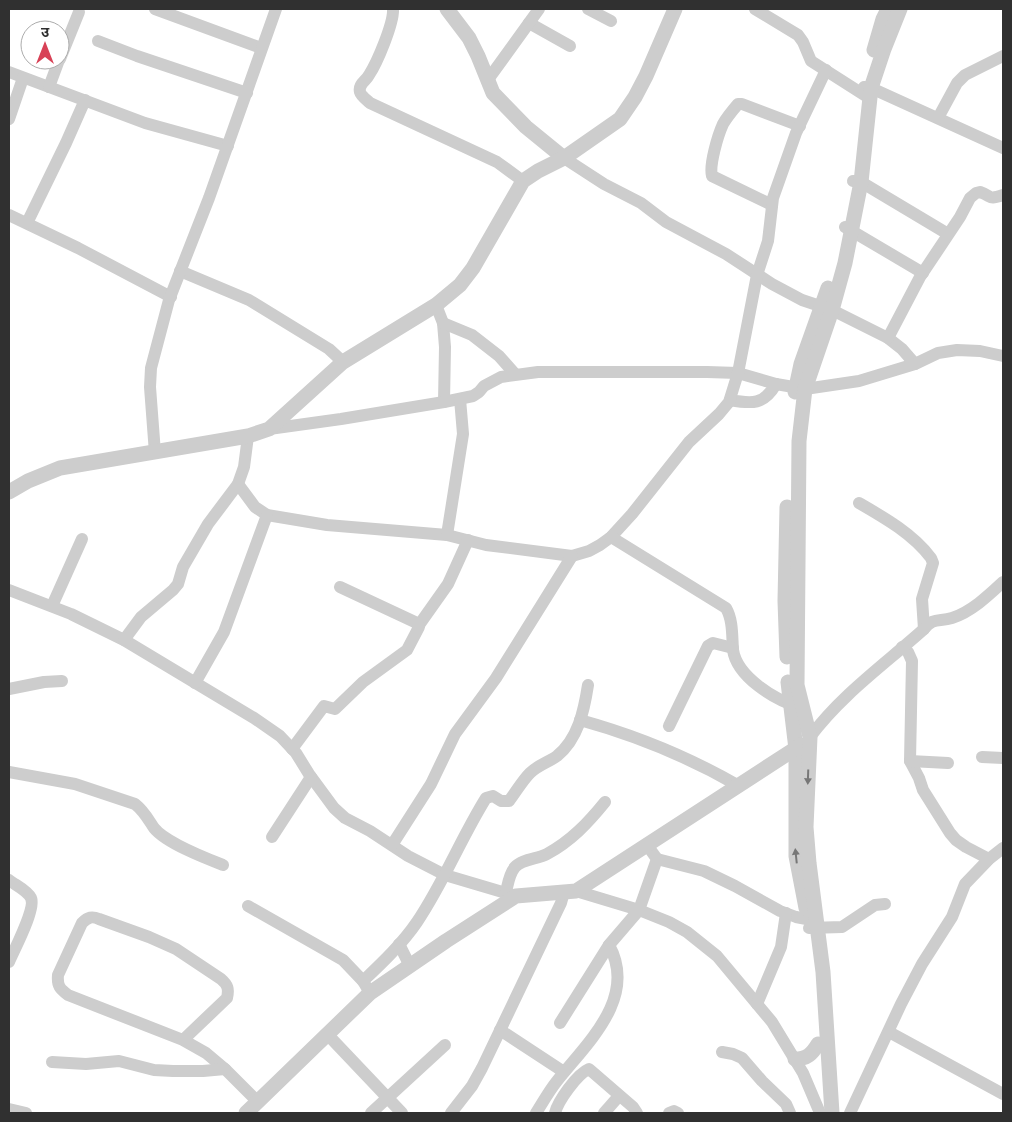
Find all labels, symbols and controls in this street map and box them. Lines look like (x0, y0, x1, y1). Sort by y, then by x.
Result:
north arrow (20, 20, 70, 70)
text: उ (41, 24, 50, 41)
one-way arrow (804, 769, 812, 785)
one-way arrow (792, 848, 800, 864)

